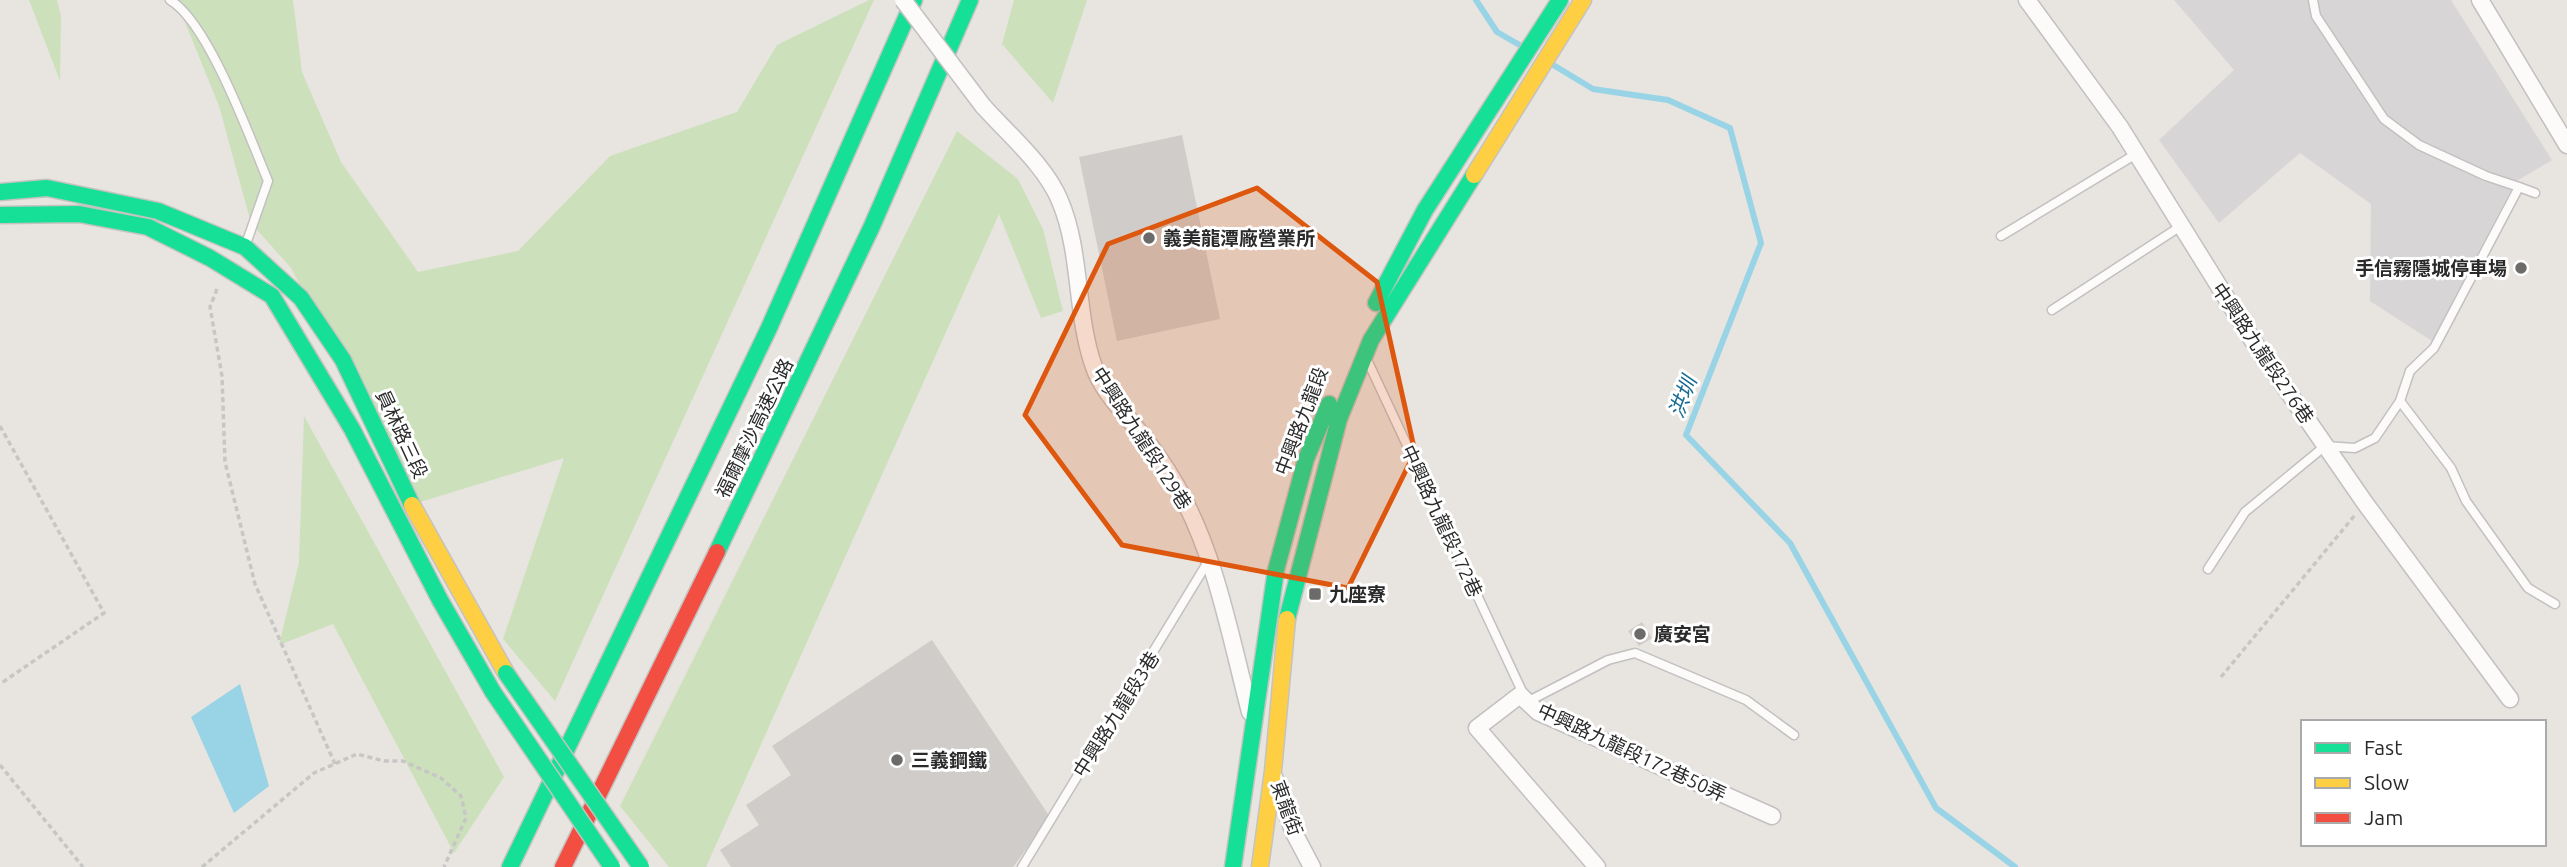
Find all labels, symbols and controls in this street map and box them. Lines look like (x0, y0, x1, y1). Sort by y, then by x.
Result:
place label: 義美龍潭廠營業所 (1163, 227, 1315, 249)
marker: 義美龍潭廠營業所 (1141, 230, 1157, 246)
place label: 手信霧隱城停車場 (2355, 257, 2507, 279)
marker: 手信霧隱城停車場 (2513, 260, 2529, 276)
street label: 中興路九龍段276巷 (2208, 278, 2318, 428)
street label: 福爾摩沙高速公路 (711, 355, 797, 501)
street label: 中興路九龍段129巷 (1088, 363, 1196, 513)
street label: 中興路九龍段 (1270, 364, 1332, 478)
water label: 洪圳 (1663, 370, 1702, 421)
street label: 員林路三段 (372, 386, 432, 482)
street label: 中興路九龍段172巷 (1397, 442, 1487, 600)
place label: 九座寮 (1329, 583, 1386, 605)
marker: 九座寮 (1307, 586, 1323, 602)
place label: 廣安宮 (1654, 623, 1711, 645)
marker: 廣安宮 (1632, 626, 1648, 642)
street label: 中興路九龍段3巷 (1069, 647, 1163, 781)
street label: 中興路九龍段172巷50弄 (1534, 699, 1730, 805)
legend (2301, 720, 2546, 846)
text: Fast (2364, 735, 2402, 759)
place label: 三義鋼鐵 (911, 749, 987, 771)
marker: 三義鋼鐵 (889, 752, 905, 768)
text: Slow (2364, 770, 2409, 794)
street label: 東龍街 (1267, 777, 1307, 839)
text: Jam (2364, 805, 2403, 829)

